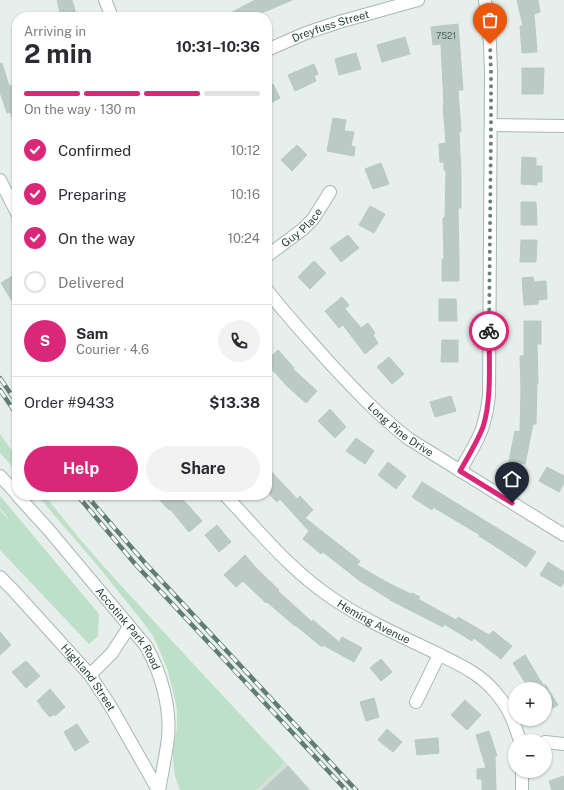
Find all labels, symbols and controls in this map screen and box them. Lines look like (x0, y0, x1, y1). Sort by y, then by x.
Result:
pin (473, 3, 507, 44)
street label: Dreyfuss Street (290, 8, 370, 44)
icon: bag (479, 9, 501, 31)
text: Arriving in (24, 24, 86, 39)
house number: 7521 (436, 30, 456, 41)
text: 2 min (24, 38, 92, 69)
text: 10:31–10:36 (176, 38, 260, 55)
text: On the way · 130 m (24, 102, 136, 117)
icon: check (24, 139, 46, 161)
text: Confirmed (58, 142, 131, 159)
text: 10:12 (231, 143, 260, 158)
icon: check (24, 183, 46, 205)
text: Preparing (58, 186, 127, 203)
text: 10:16 (230, 187, 260, 202)
street label: Guy Place (279, 206, 324, 249)
icon: check (24, 227, 46, 249)
text: On the way (58, 230, 135, 247)
text: 10:24 (228, 231, 260, 246)
text: Delivered (58, 274, 124, 291)
courier (469, 311, 509, 351)
button: phone (218, 320, 260, 362)
icon: bike (478, 320, 500, 342)
text: Sam (76, 325, 108, 342)
text: S (40, 332, 50, 349)
text: Courier · 4.6 (76, 342, 149, 357)
text: Order #9433 (24, 394, 114, 411)
text: $13.38 (209, 394, 260, 411)
street label: Long Pine Drive (366, 400, 436, 459)
button: Help (24, 446, 138, 492)
button: Share (146, 446, 260, 492)
pin (495, 462, 529, 503)
icon: home (501, 468, 523, 490)
street label: Accotink Park Road (93, 585, 162, 671)
street label: Heming Avenue (335, 597, 412, 646)
street label: Highland Street (59, 641, 118, 713)
map controls (508, 682, 552, 778)
button: + (508, 682, 552, 726)
button: − (508, 734, 552, 778)

